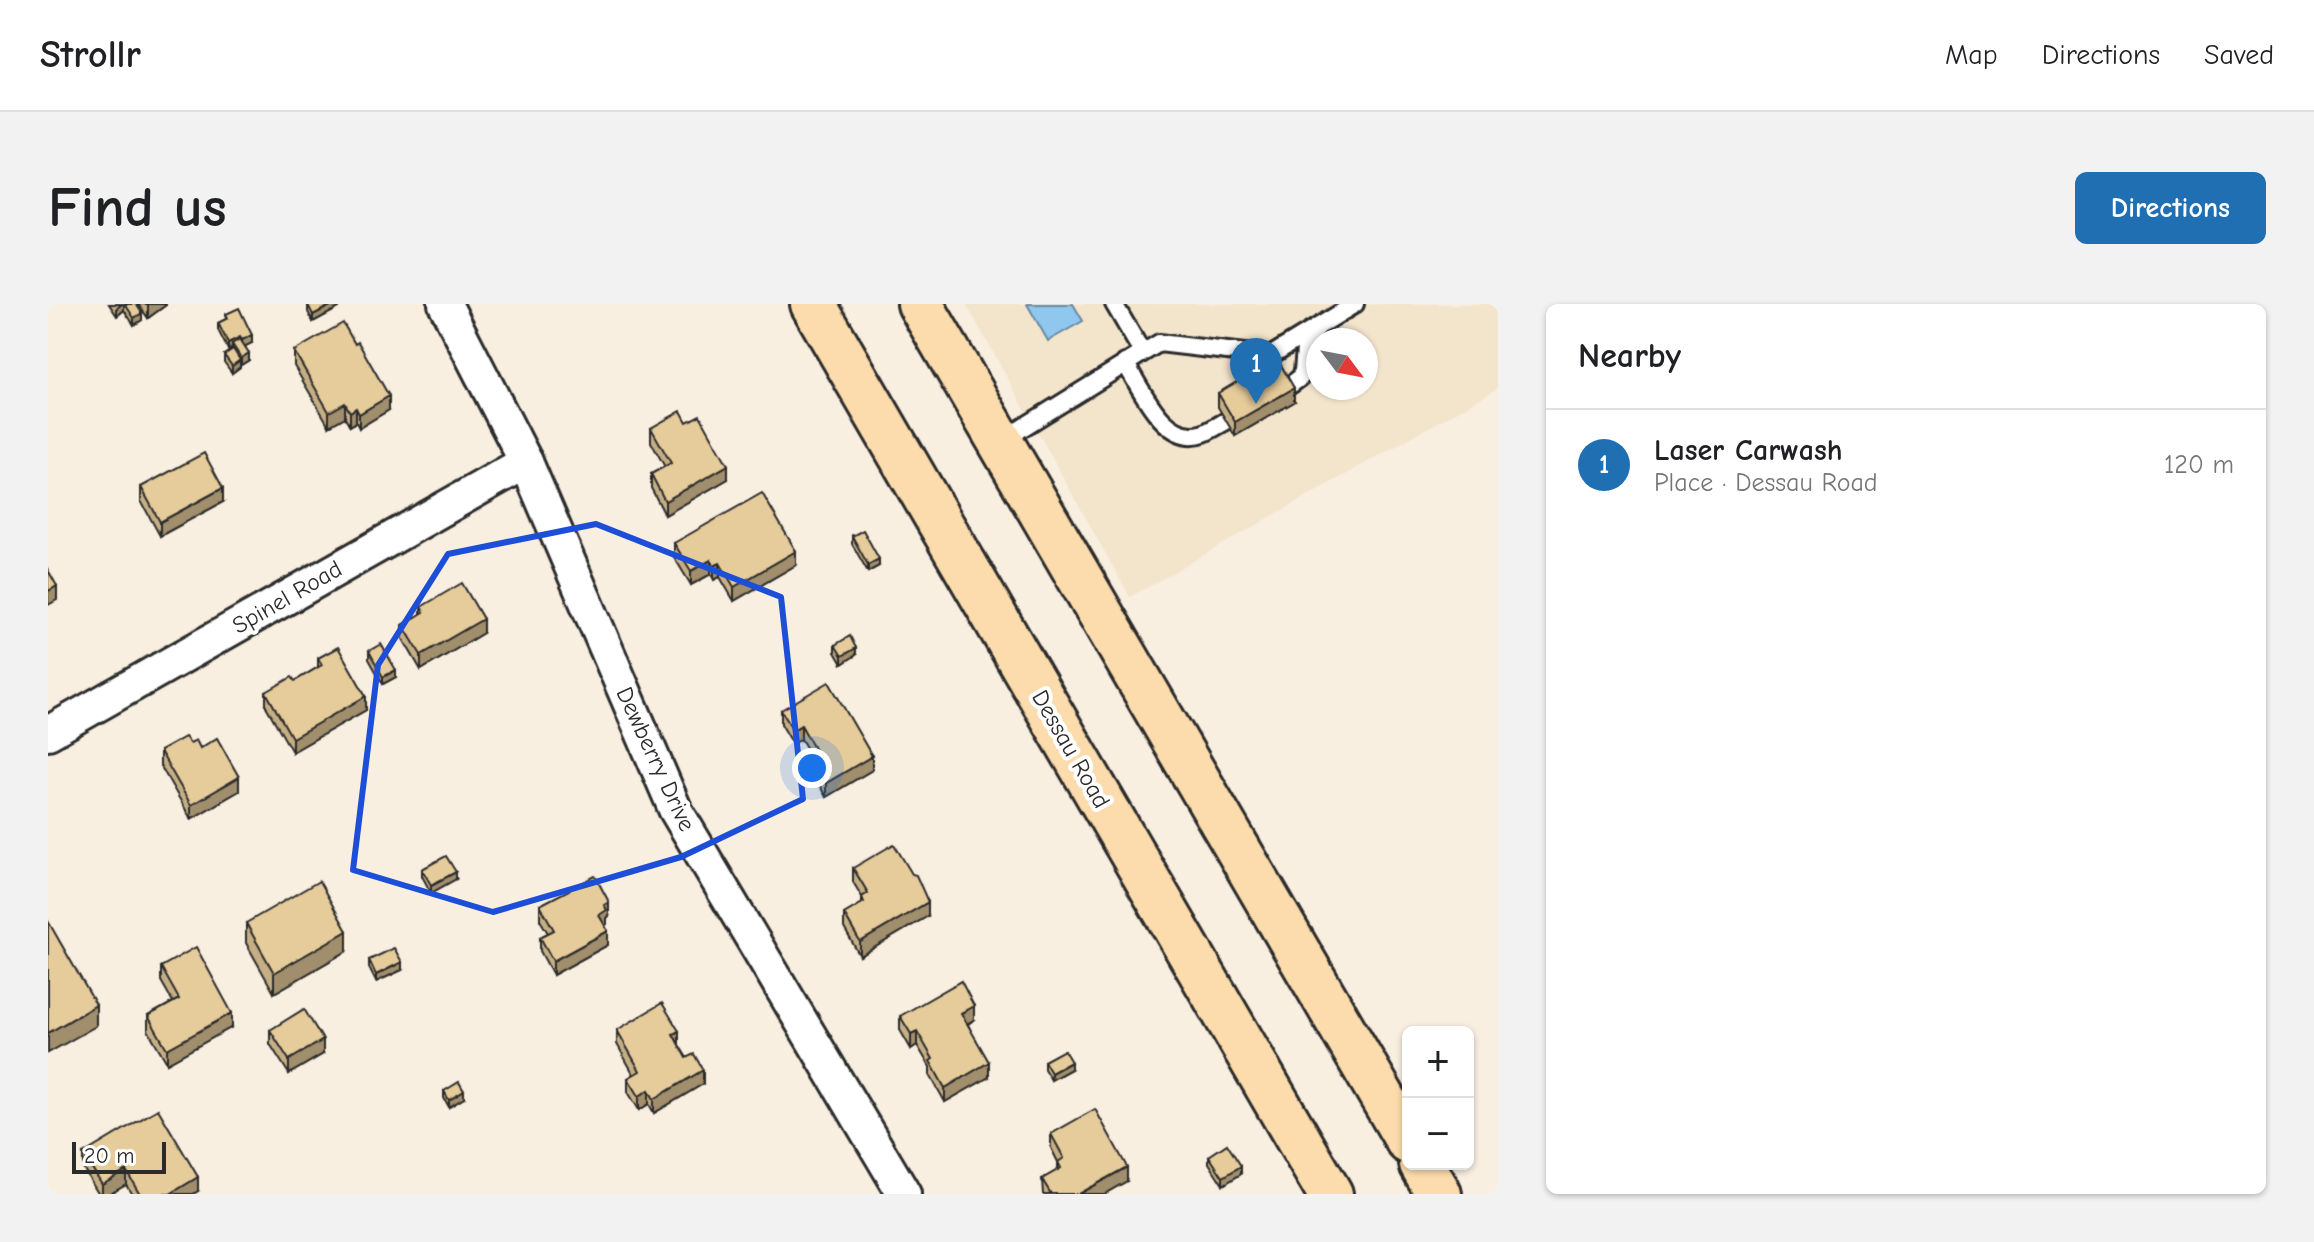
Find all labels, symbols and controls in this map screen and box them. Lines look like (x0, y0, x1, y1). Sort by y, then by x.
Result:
text: Strollr (40, 33, 141, 77)
text: Map (1945, 39, 1998, 71)
text: Directions (2042, 39, 2160, 71)
text: Saved (2204, 39, 2274, 71)
button: Directions (2075, 172, 2266, 244)
text: Find us (48, 176, 227, 240)
north arrow (1306, 328, 1378, 400)
text: Nearby (1578, 336, 1681, 376)
pin: 1 (1230, 338, 1282, 404)
text: Laser Carwash (1654, 433, 1843, 468)
text: 1 (1599, 450, 1609, 480)
text: 120 m (2164, 450, 2234, 480)
text: Place · Dessau Road (1654, 468, 1878, 498)
street label: Spinel Road (227, 554, 347, 640)
street label: Dewberry Drive (610, 682, 702, 836)
street label: Dessau Road (1026, 685, 1116, 813)
your location (792, 748, 832, 788)
map controls (1402, 1026, 1474, 1170)
button: + (1402, 1026, 1474, 1098)
button: − (1402, 1098, 1474, 1170)
scale bar (72, 1138, 166, 1174)
text: 20 m (84, 1143, 134, 1169)

